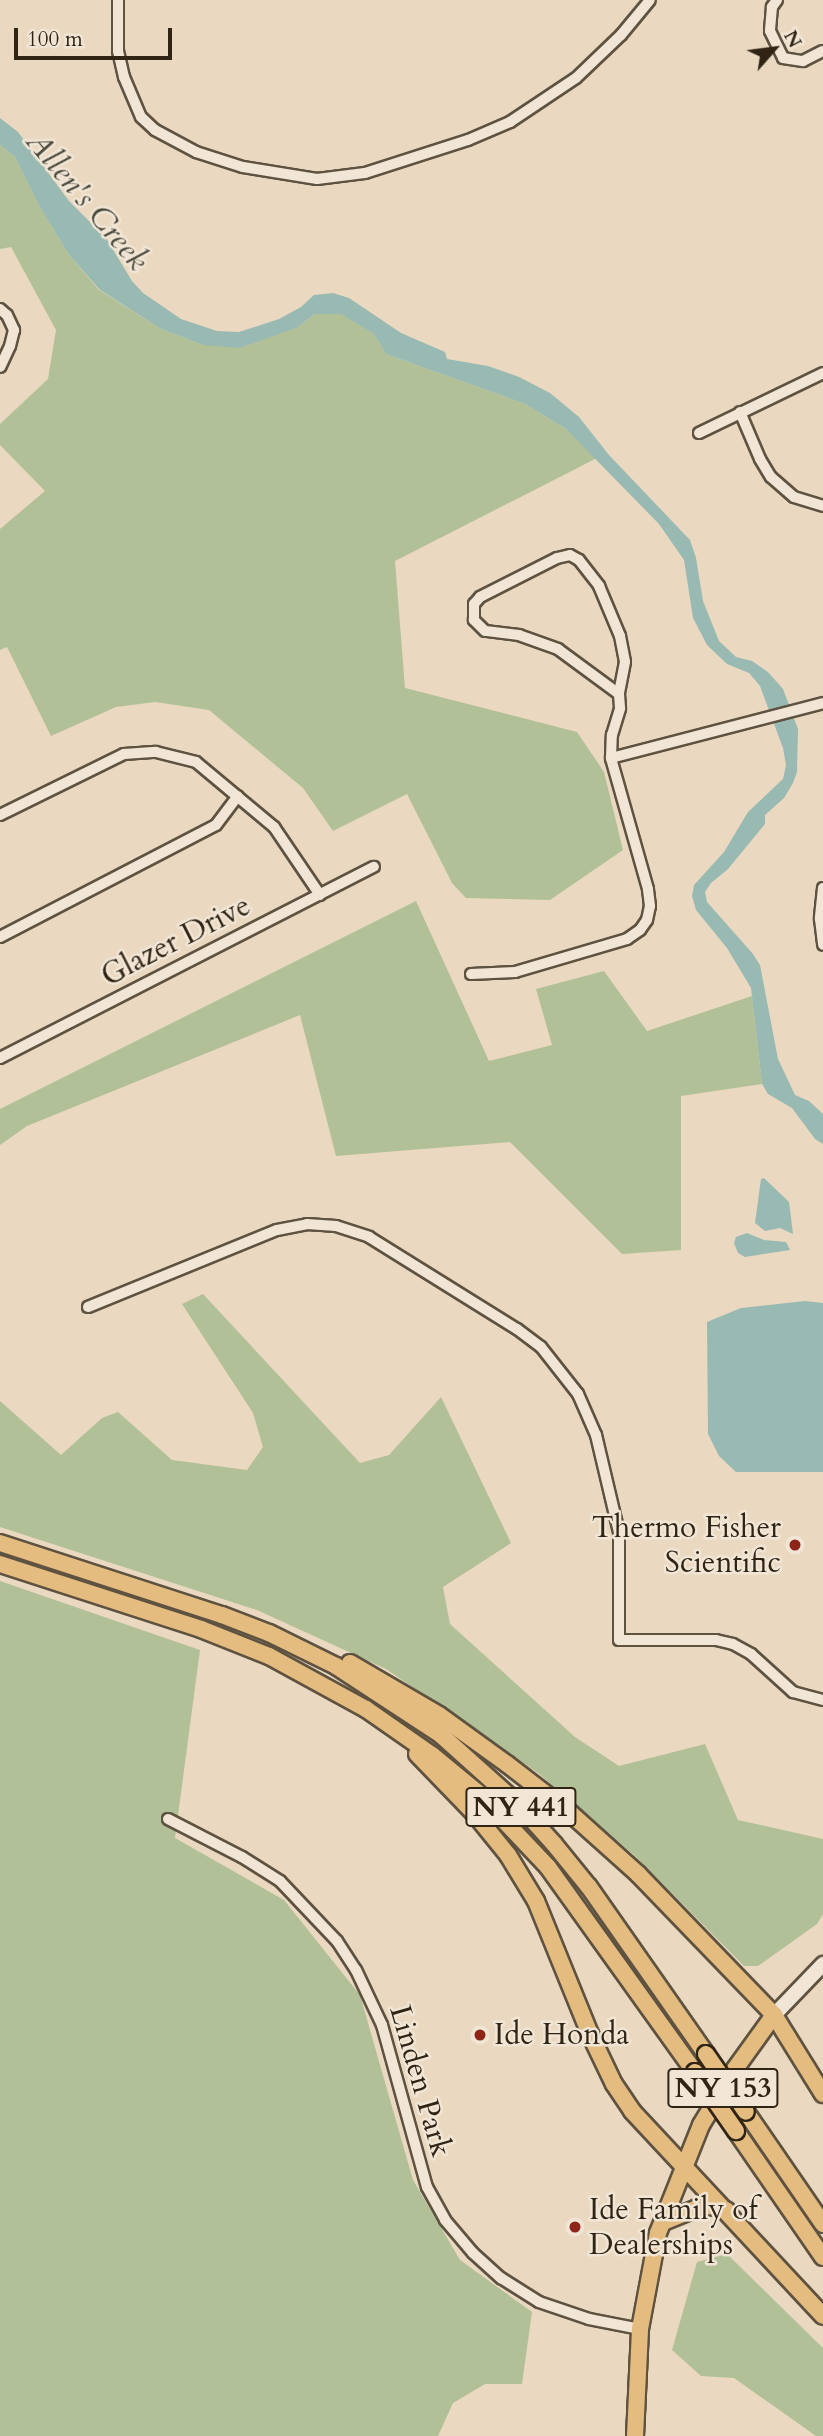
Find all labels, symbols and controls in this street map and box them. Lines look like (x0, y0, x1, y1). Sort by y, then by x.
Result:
scale bar (18, 14, 175, 58)
north arrow (739, 14, 809, 84)
text: 100 m (27, 25, 83, 54)
text: N (777, 26, 808, 53)
water label: Allen's Creek (17, 123, 157, 279)
street label: Glazer Drive (95, 888, 257, 994)
place label: Thermo Fisher Scientific (592, 1510, 781, 1580)
marker: Thermo Fisher Scientific (787, 1537, 803, 1553)
road number: NY 441 (465, 1783, 577, 1832)
street label: Linden Park (381, 2001, 459, 2161)
place label: Ide Honda (494, 2017, 629, 2053)
marker: Ide Honda (472, 2027, 488, 2043)
road number: NY 153 (667, 2064, 779, 2112)
place label: Ide Family of Dealerships (589, 2192, 758, 2262)
marker: Ide Family of Dealerships (567, 2219, 583, 2235)

